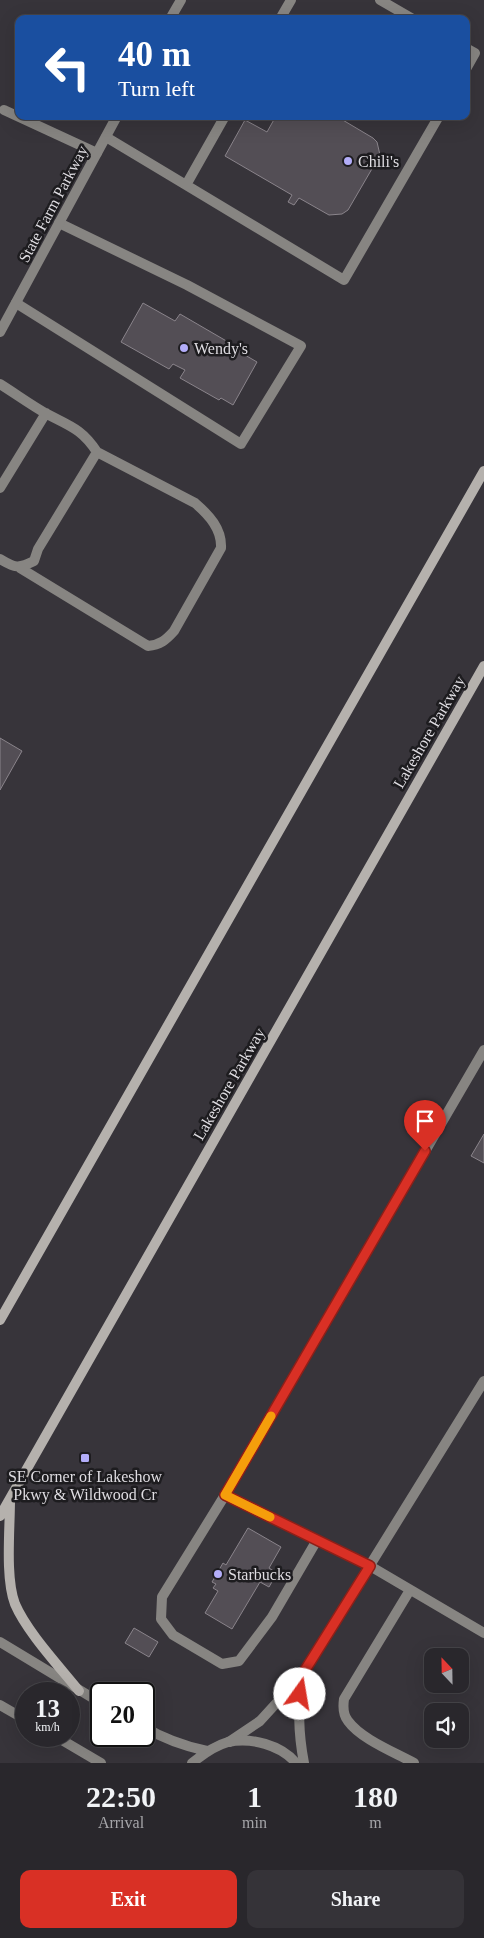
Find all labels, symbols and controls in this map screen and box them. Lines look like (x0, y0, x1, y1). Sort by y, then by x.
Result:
icon: left (35, 35, 100, 100)
text: 40 m (118, 35, 191, 74)
text: Turn left (118, 76, 195, 101)
street label: State Farm Parkway (15, 143, 92, 266)
place label: Chili's (358, 153, 399, 170)
marker: Chili's (342, 155, 354, 167)
place label: Wendy's (194, 340, 248, 358)
marker: Wendy's (178, 342, 190, 354)
street label: Lakeshore Parkway (390, 673, 469, 792)
street label: Lakeshore Parkway (190, 1025, 269, 1144)
pin (404, 1100, 446, 1151)
icon: arrive (411, 1107, 439, 1135)
marker: SE Corner of Lakeshow Pkwy & Wildwood Cr (79, 1452, 91, 1464)
place label: SE Corner of Lakeshow Pkwy & Wildwood Cr (8, 1468, 163, 1504)
place label: Starbucks (228, 1566, 291, 1583)
marker: Starbucks (212, 1568, 224, 1580)
north arrow (424, 1648, 469, 1692)
map controls (424, 1648, 469, 1748)
position arrow (273, 1667, 325, 1719)
speed limit sign: 20 (90, 1682, 155, 1747)
text: 13 (35, 1695, 60, 1722)
button: sound (424, 1703, 469, 1748)
text: km/h (35, 1720, 60, 1734)
text: 22:50 (86, 1780, 156, 1813)
text: 1 (247, 1780, 262, 1813)
text: 180 (353, 1780, 398, 1813)
text: Arrival (98, 1814, 144, 1831)
text: min (242, 1814, 267, 1831)
text: m (369, 1814, 382, 1831)
button: Exit (20, 1870, 237, 1928)
button: Share (247, 1870, 464, 1928)

